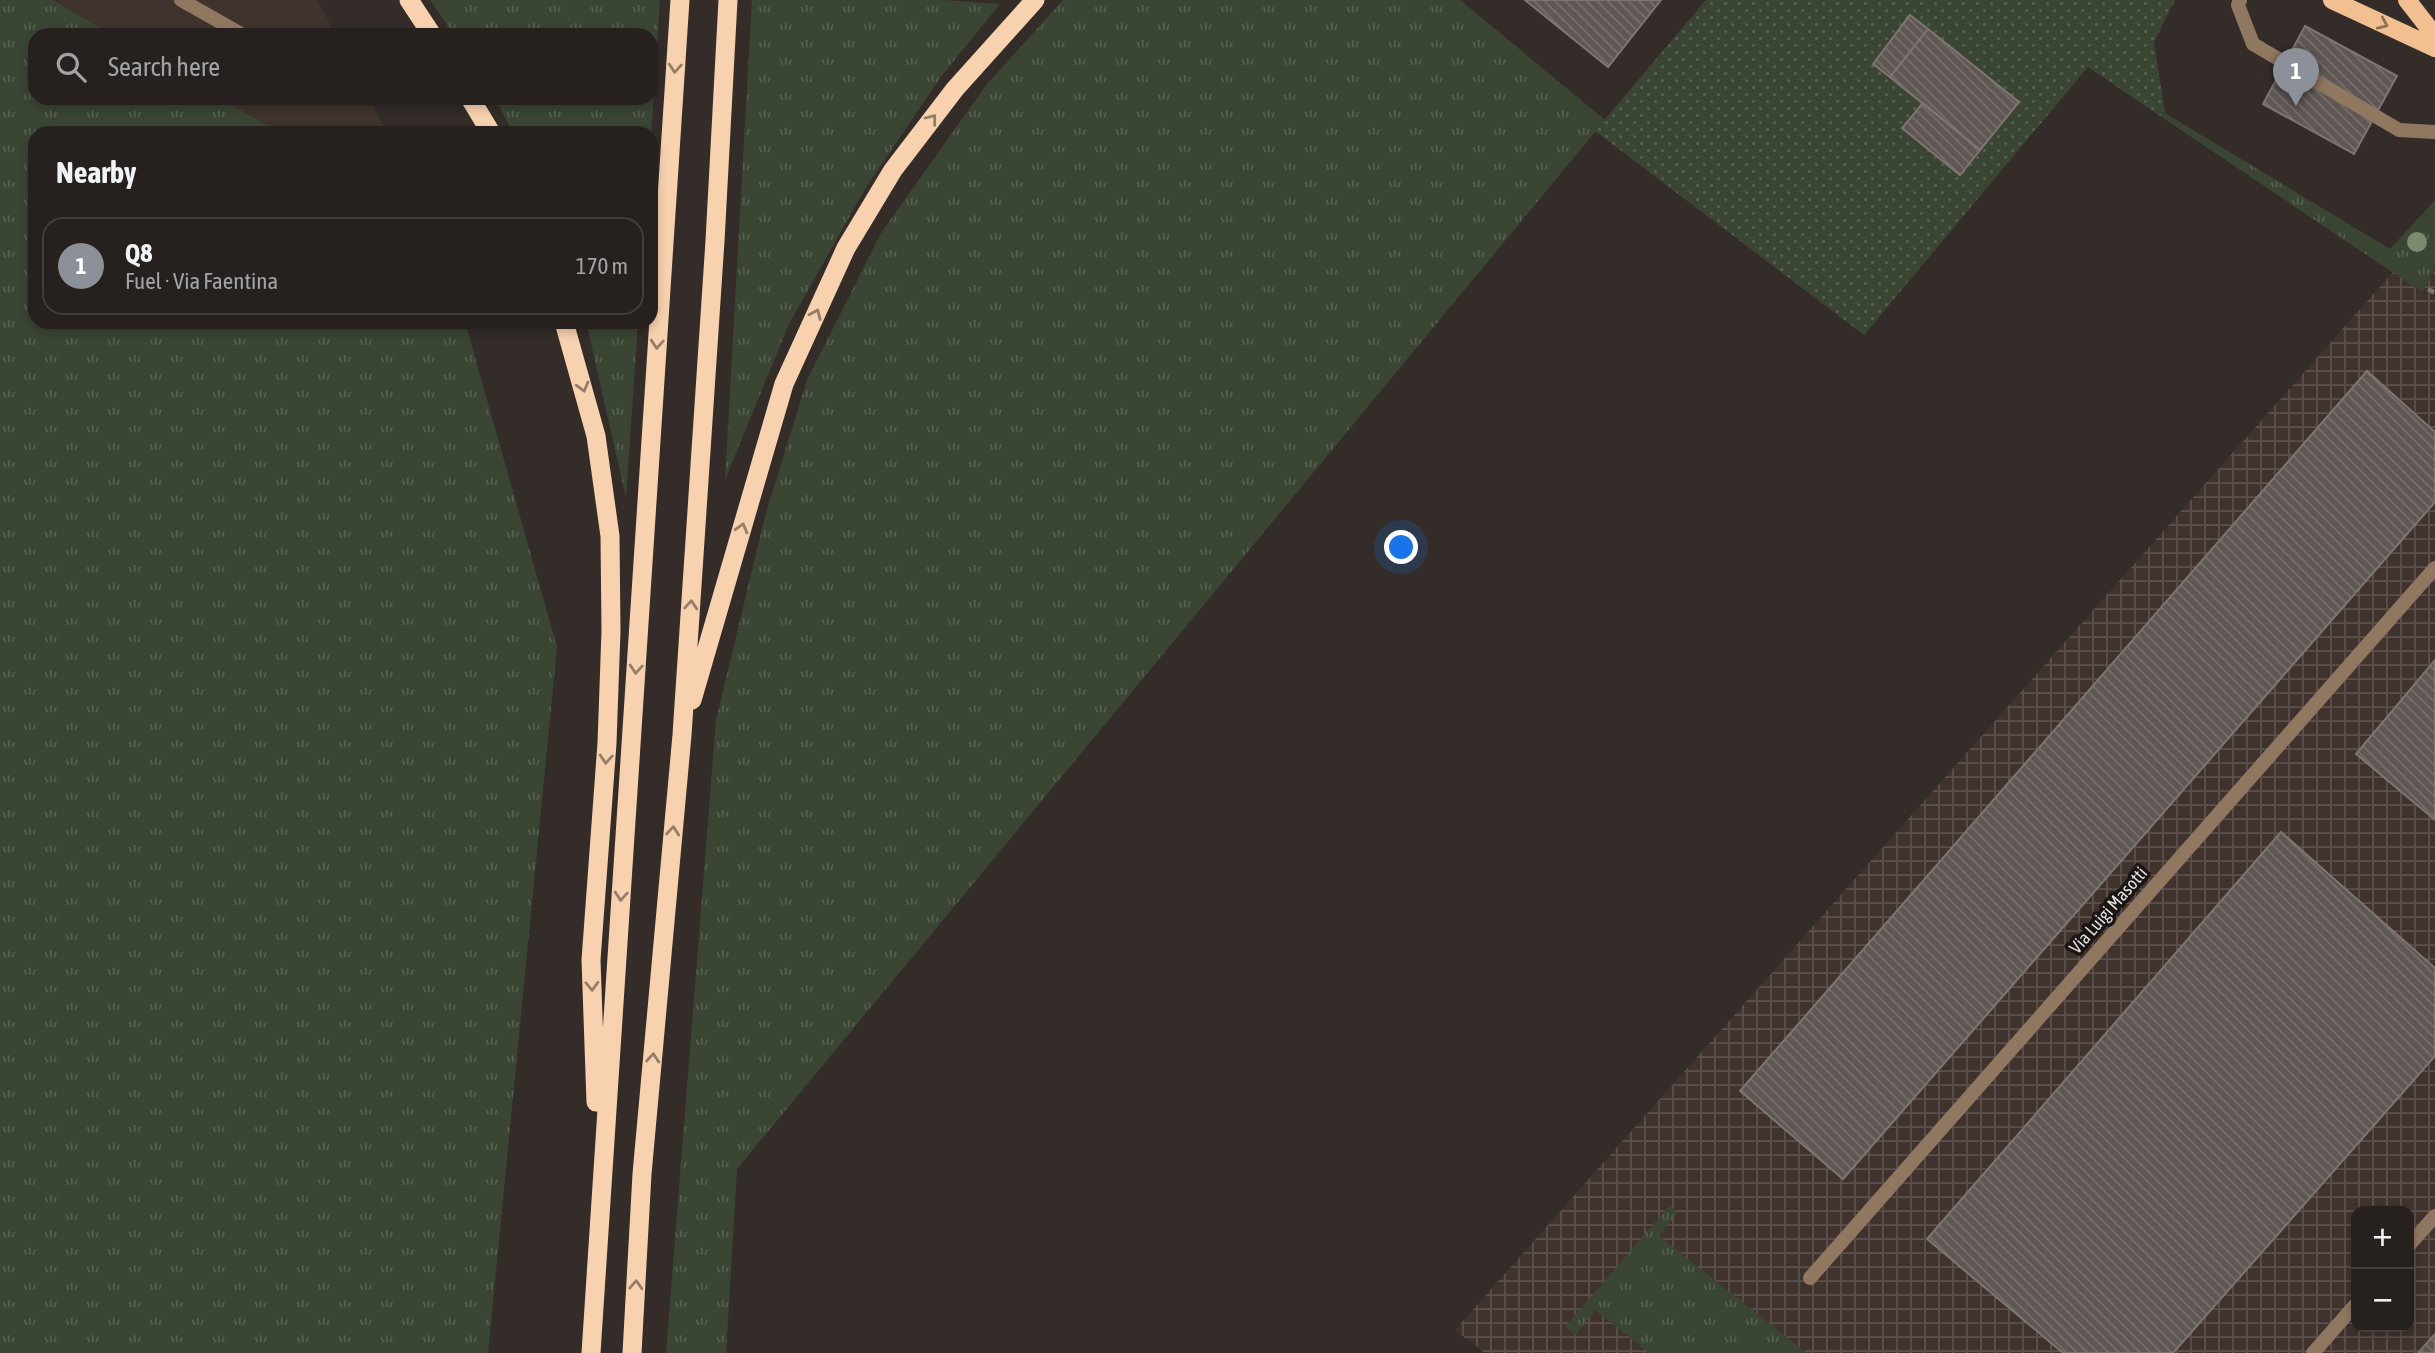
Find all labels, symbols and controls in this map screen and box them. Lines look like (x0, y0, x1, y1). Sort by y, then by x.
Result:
one-way arrow (2376, 16, 2389, 30)
search box (28, 28, 658, 105)
icon: search (52, 48, 90, 86)
pin: 1 (2273, 48, 2319, 106)
text: Search here (108, 52, 220, 82)
one-way arrow (668, 63, 683, 74)
one-way arrow (924, 114, 937, 127)
text: Nearby (56, 155, 136, 189)
text: Q8 (125, 238, 152, 268)
text: 1 (76, 253, 86, 279)
text: 170 m (576, 253, 628, 279)
text: Fuel · Via Faentina (125, 268, 278, 294)
one-way arrow (808, 308, 822, 321)
one-way arrow (650, 339, 665, 350)
one-way arrow (575, 381, 589, 393)
one-way arrow (734, 523, 749, 535)
your location (1384, 530, 1418, 564)
one-way arrow (683, 599, 698, 610)
one-way arrow (629, 664, 644, 675)
one-way arrow (598, 754, 613, 765)
one-way arrow (665, 826, 680, 837)
street label: Via Luigi Masotti (2065, 862, 2151, 958)
one-way arrow (614, 891, 629, 902)
one-way arrow (585, 981, 600, 992)
one-way arrow (645, 1052, 660, 1063)
map controls (2351, 1206, 2414, 1332)
button: + (2351, 1206, 2414, 1269)
button: − (2351, 1269, 2414, 1332)
one-way arrow (628, 1279, 643, 1290)

